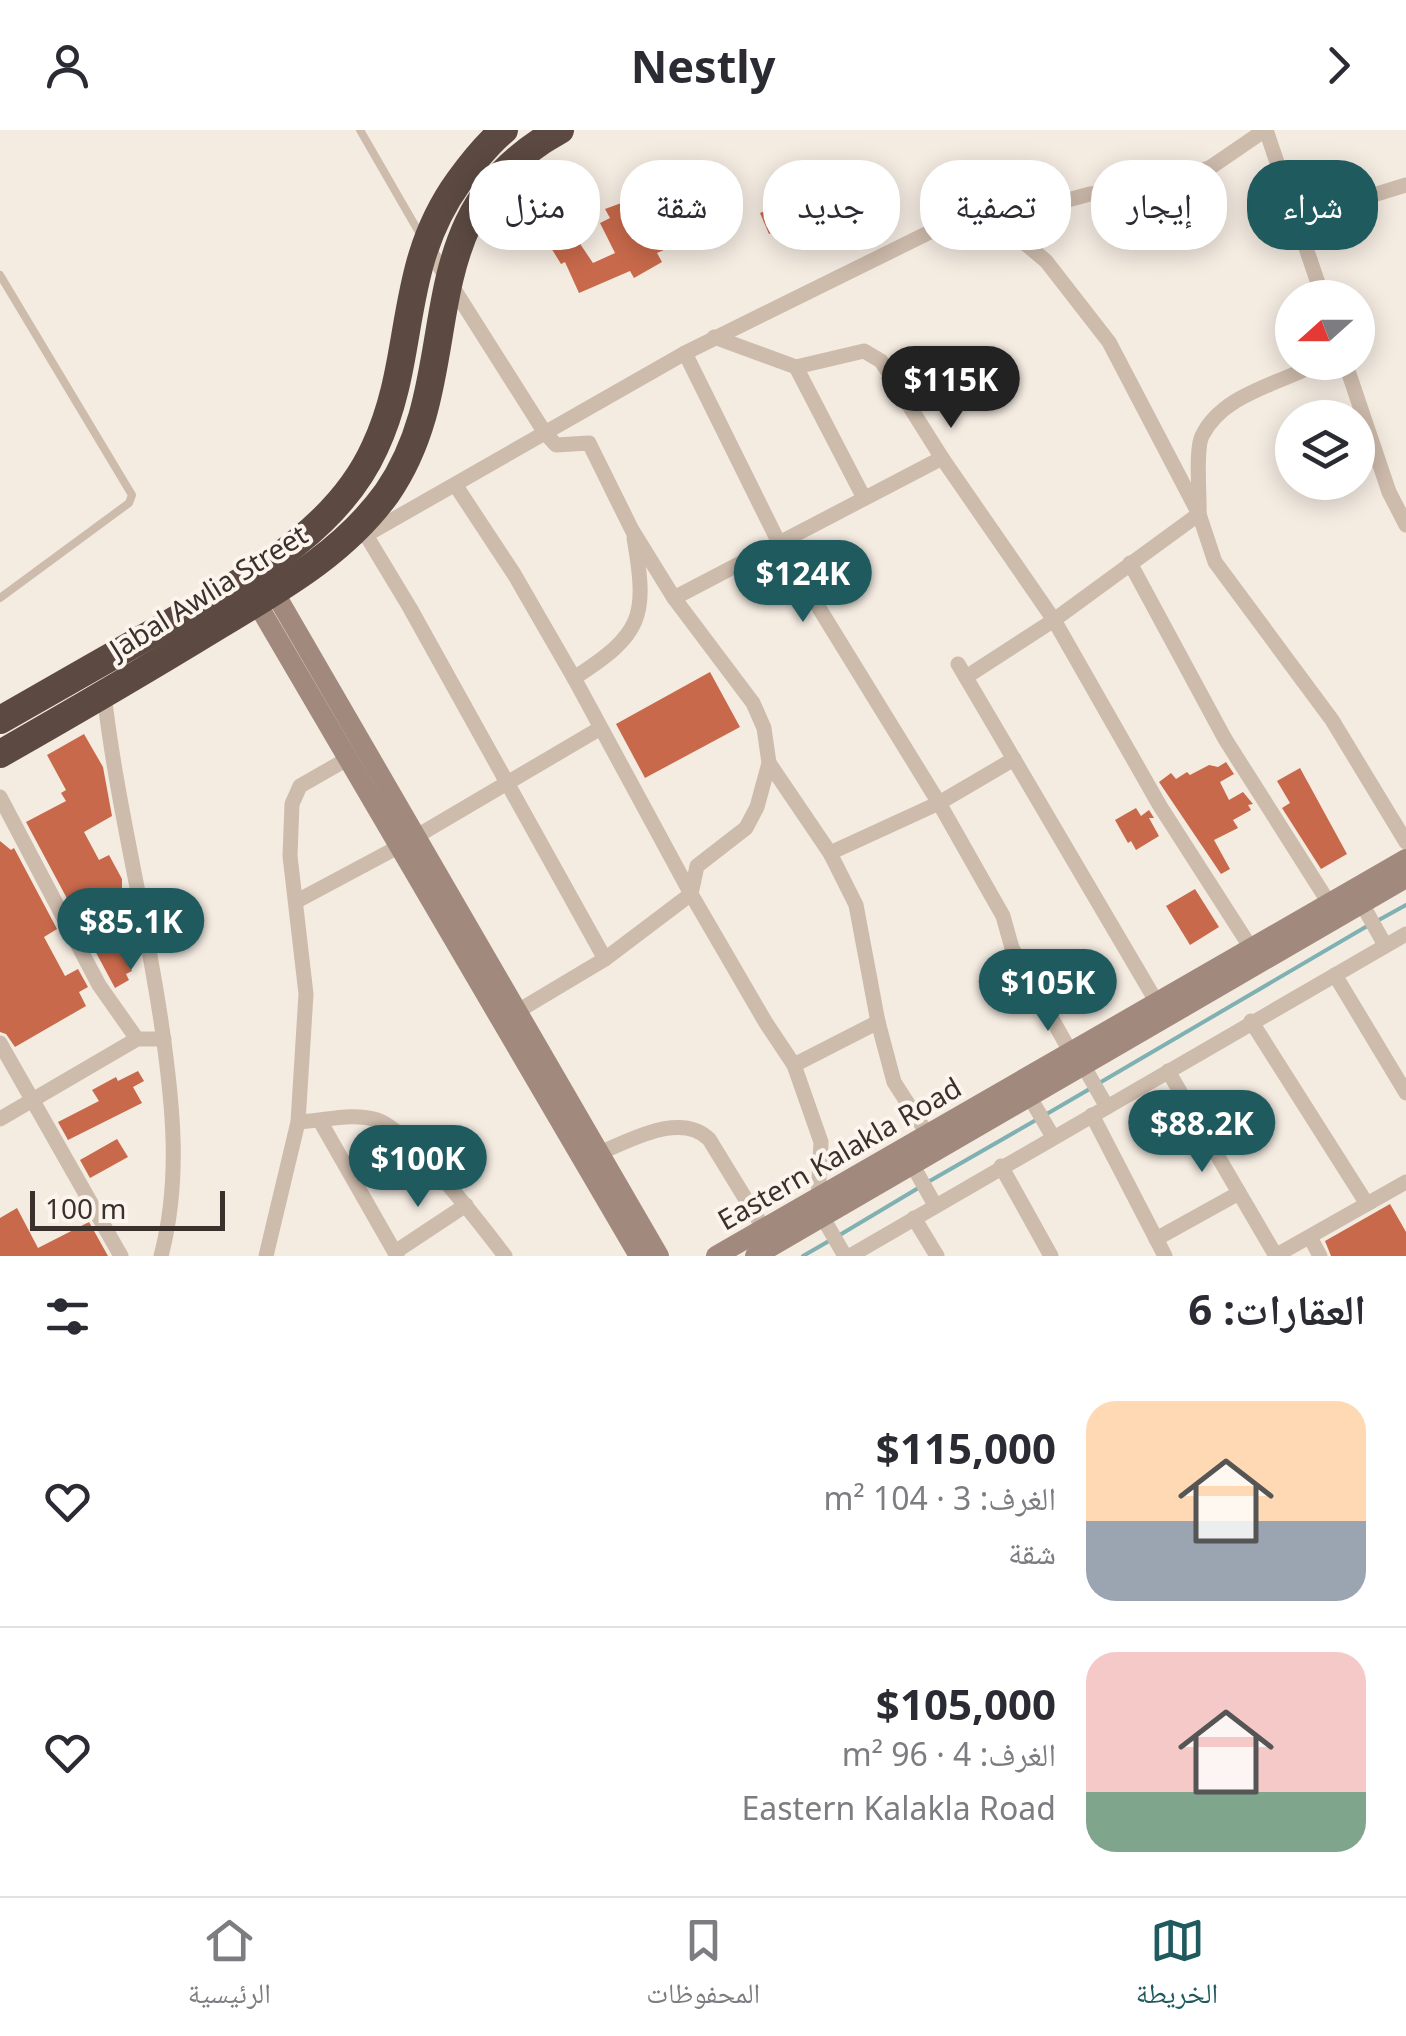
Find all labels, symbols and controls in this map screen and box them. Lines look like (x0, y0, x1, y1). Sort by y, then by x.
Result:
text: Nestly (631, 35, 775, 96)
icon: person (40, 38, 95, 93)
icon: forward (1311, 38, 1366, 93)
chip: منزل (469, 160, 600, 250)
chip: شقة (620, 160, 743, 250)
chip: جديد (763, 160, 900, 250)
chip: تصفية (920, 160, 1071, 250)
chip: إيجار (1091, 160, 1227, 250)
chip: شراء (1247, 160, 1378, 250)
north arrow (1275, 280, 1375, 380)
map controls (1275, 280, 1375, 500)
pin: $115K (881, 346, 1021, 431)
text: $115K (904, 357, 998, 400)
button: layers (1275, 400, 1375, 500)
street label: Jabal Awlia Street (99, 515, 314, 669)
pin: $124K (733, 540, 873, 625)
text: $124K (756, 551, 850, 594)
pin: $85.1K (50, 888, 212, 973)
text: $85.1K (79, 899, 183, 942)
pin: $105K (978, 949, 1118, 1034)
text: $105K (1001, 960, 1095, 1003)
street label: Eastern Kalakla Road (710, 1068, 968, 1238)
pin: $88.2K (1121, 1090, 1283, 1175)
text: $88.2K (1150, 1101, 1254, 1144)
pin: $100K (348, 1125, 488, 1210)
text: $100K (371, 1136, 465, 1179)
scale bar (30, 1186, 225, 1230)
text: 100 m (45, 1189, 127, 1227)
text: العقارات: 6 (1188, 1280, 1366, 1337)
icon: filters (40, 1289, 95, 1344)
text: $115,000 (876, 1419, 1056, 1476)
icon: home (1166, 1441, 1286, 1561)
icon: heart (40, 1474, 95, 1529)
text: الغرف: 3 · 104 m² (823, 1476, 1056, 1519)
text: شقة (1008, 1530, 1056, 1573)
text: $105,000 (876, 1675, 1056, 1732)
icon: home (1166, 1692, 1286, 1812)
icon: heart (40, 1725, 95, 1780)
text: الغرف: 4 · 96 m² (842, 1732, 1056, 1775)
text: Eastern Kalakla Road (742, 1786, 1056, 1829)
tab: الرئيسية (188, 1913, 271, 2021)
tab: المحفوظات (646, 1913, 760, 2021)
tab: الخريطة (1136, 1913, 1218, 2021)

